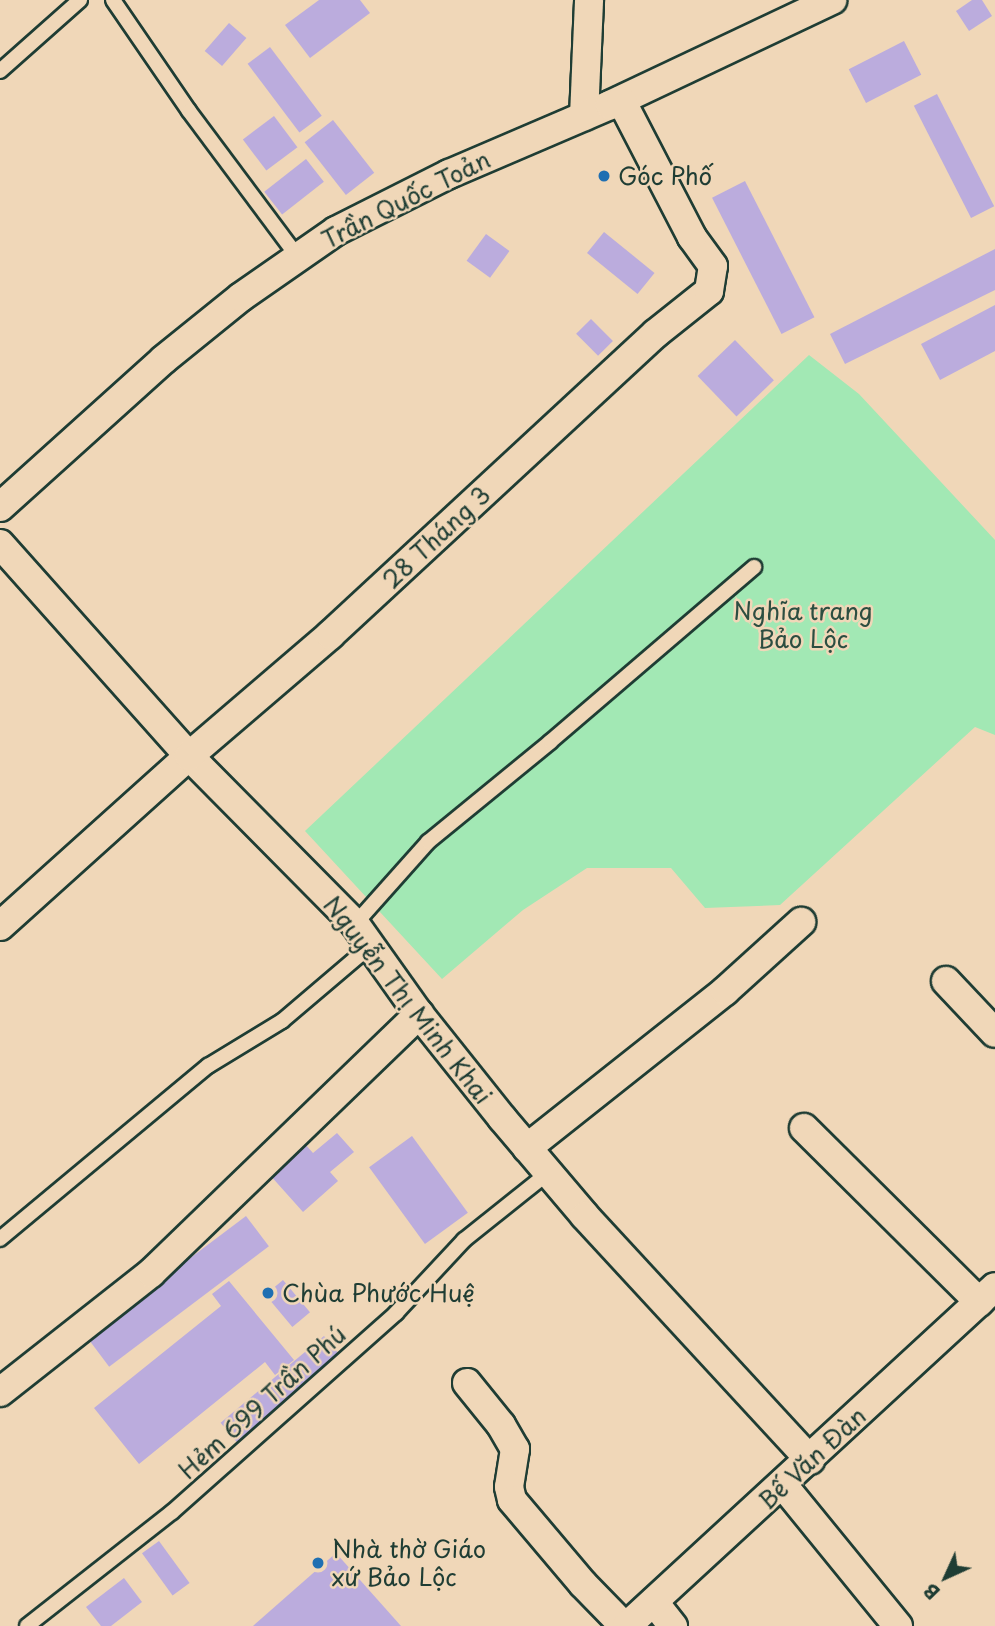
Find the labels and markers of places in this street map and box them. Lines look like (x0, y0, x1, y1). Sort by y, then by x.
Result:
place label: Góc Phố (618, 162, 714, 190)
marker: Góc Phố (596, 168, 612, 184)
place label: Chùa Phước Huệ (282, 1279, 473, 1307)
marker: Chùa Phước Huệ (260, 1285, 276, 1301)
place label: Nhà thờ Giáo xứ Bảo Lộc (332, 1535, 487, 1591)
marker: Nhà thờ Giáo xứ Bảo Lộc (310, 1555, 326, 1571)

